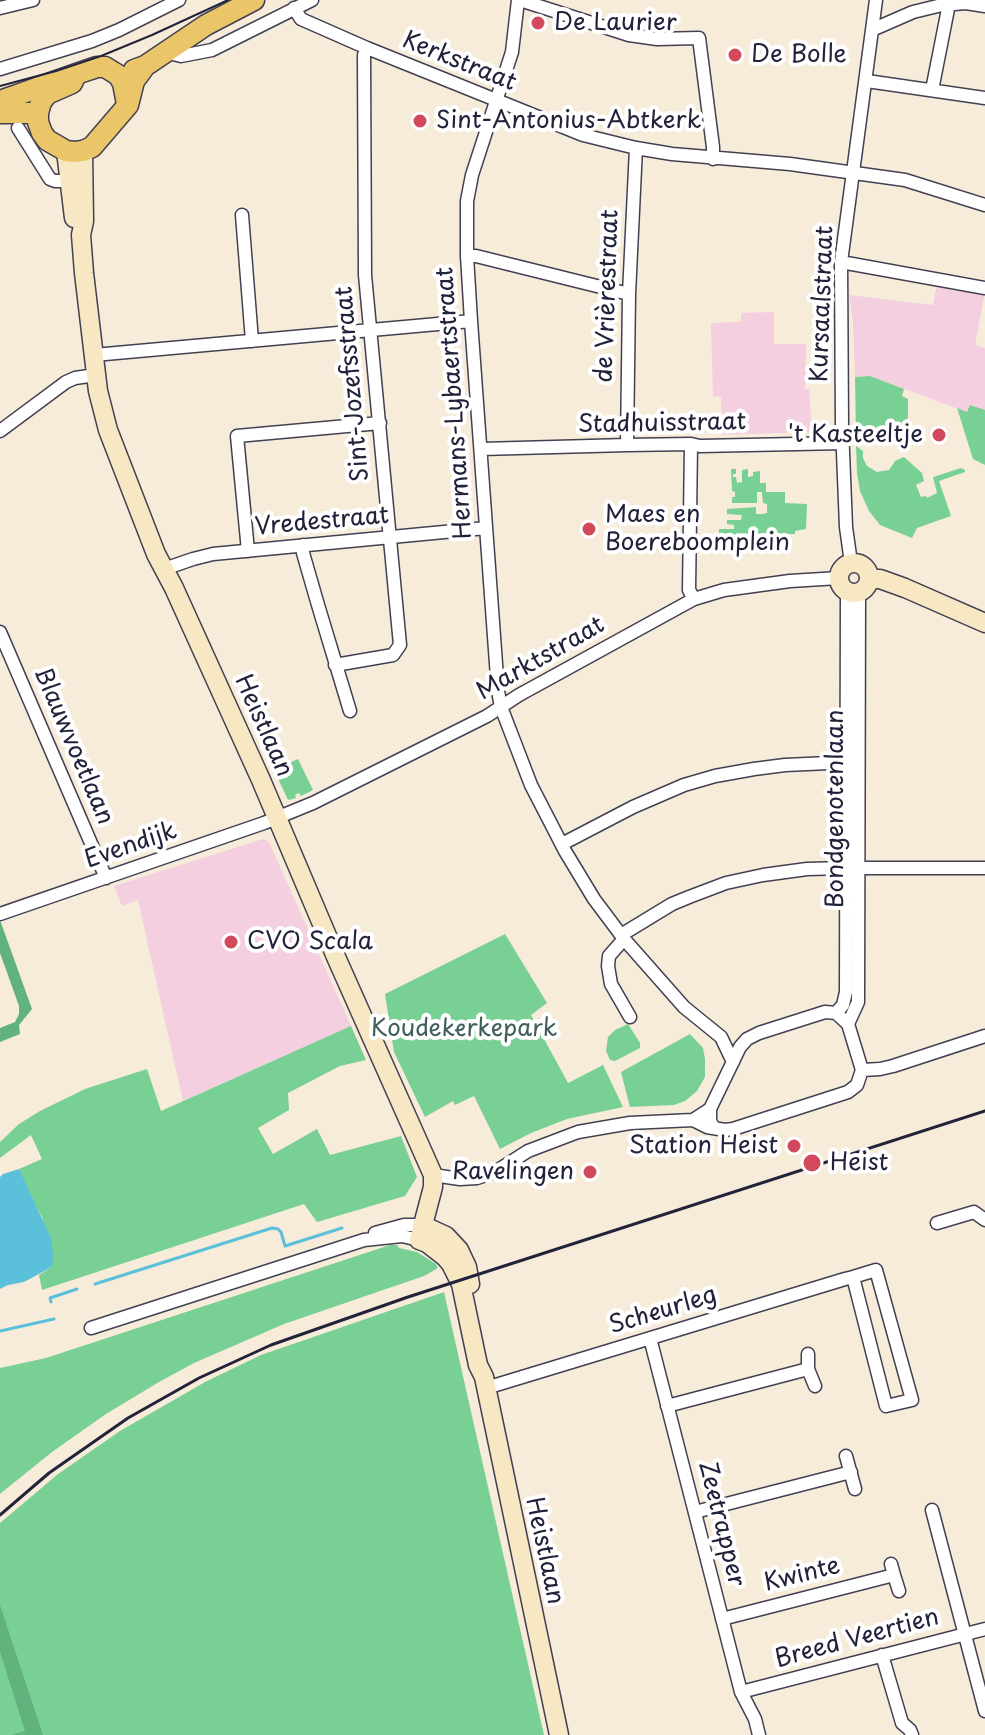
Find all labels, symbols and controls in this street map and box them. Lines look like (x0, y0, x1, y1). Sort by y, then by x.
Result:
place label: De Laurier (554, 9, 677, 37)
marker: De Laurier (529, 14, 547, 32)
street label: Kerkstraat (398, 26, 520, 98)
place label: De Bolle (751, 41, 847, 69)
marker: De Bolle (726, 46, 744, 64)
place label: Sint-Antonius-Abtkerk (436, 107, 701, 135)
marker: Sint-Antonius-Abtkerk (411, 112, 429, 130)
street label: de Vrièrestraat (591, 209, 625, 383)
street label: Kursaalstraat (806, 225, 840, 383)
street label: Hermans-Lybaertstraat (431, 266, 479, 540)
street label: Sint-Jozefsstraat (330, 285, 376, 483)
street label: Stadhuisstraat (578, 408, 746, 440)
place label: 't Kasteeltje (788, 421, 923, 449)
marker: 't Kasteeltje (930, 426, 948, 444)
place label: Maes en Boereboomplein (605, 501, 790, 557)
street label: Vredestraat (254, 502, 390, 542)
marker: Maes en Boereboomplein (580, 520, 598, 538)
street label: Marktstraat (472, 611, 610, 707)
street label: Blauwvoetlaan (27, 663, 119, 829)
street label: Heistlaan (228, 671, 298, 781)
street label: Bondgenotenlaan (822, 710, 850, 908)
street label: Evendijk (81, 817, 181, 875)
place label: CVO Scala (247, 928, 373, 956)
marker: CVO Scala (222, 933, 240, 951)
park label: Koudekerkepark (371, 1015, 557, 1043)
place label: Station Heist (629, 1132, 778, 1160)
marker: Station Heist (785, 1137, 803, 1155)
place label: Heist (830, 1149, 888, 1177)
marker: Heist (801, 1152, 823, 1174)
place label: Ravelingen (452, 1158, 574, 1186)
marker: Ravelingen (581, 1163, 599, 1181)
street label: Scheurleg (606, 1281, 720, 1341)
street label: Zeetrapper (692, 1459, 750, 1589)
street label: Heistlaan (519, 1495, 569, 1607)
street label: Kwinte (761, 1552, 843, 1598)
street label: Breed Veertien (772, 1603, 942, 1675)

